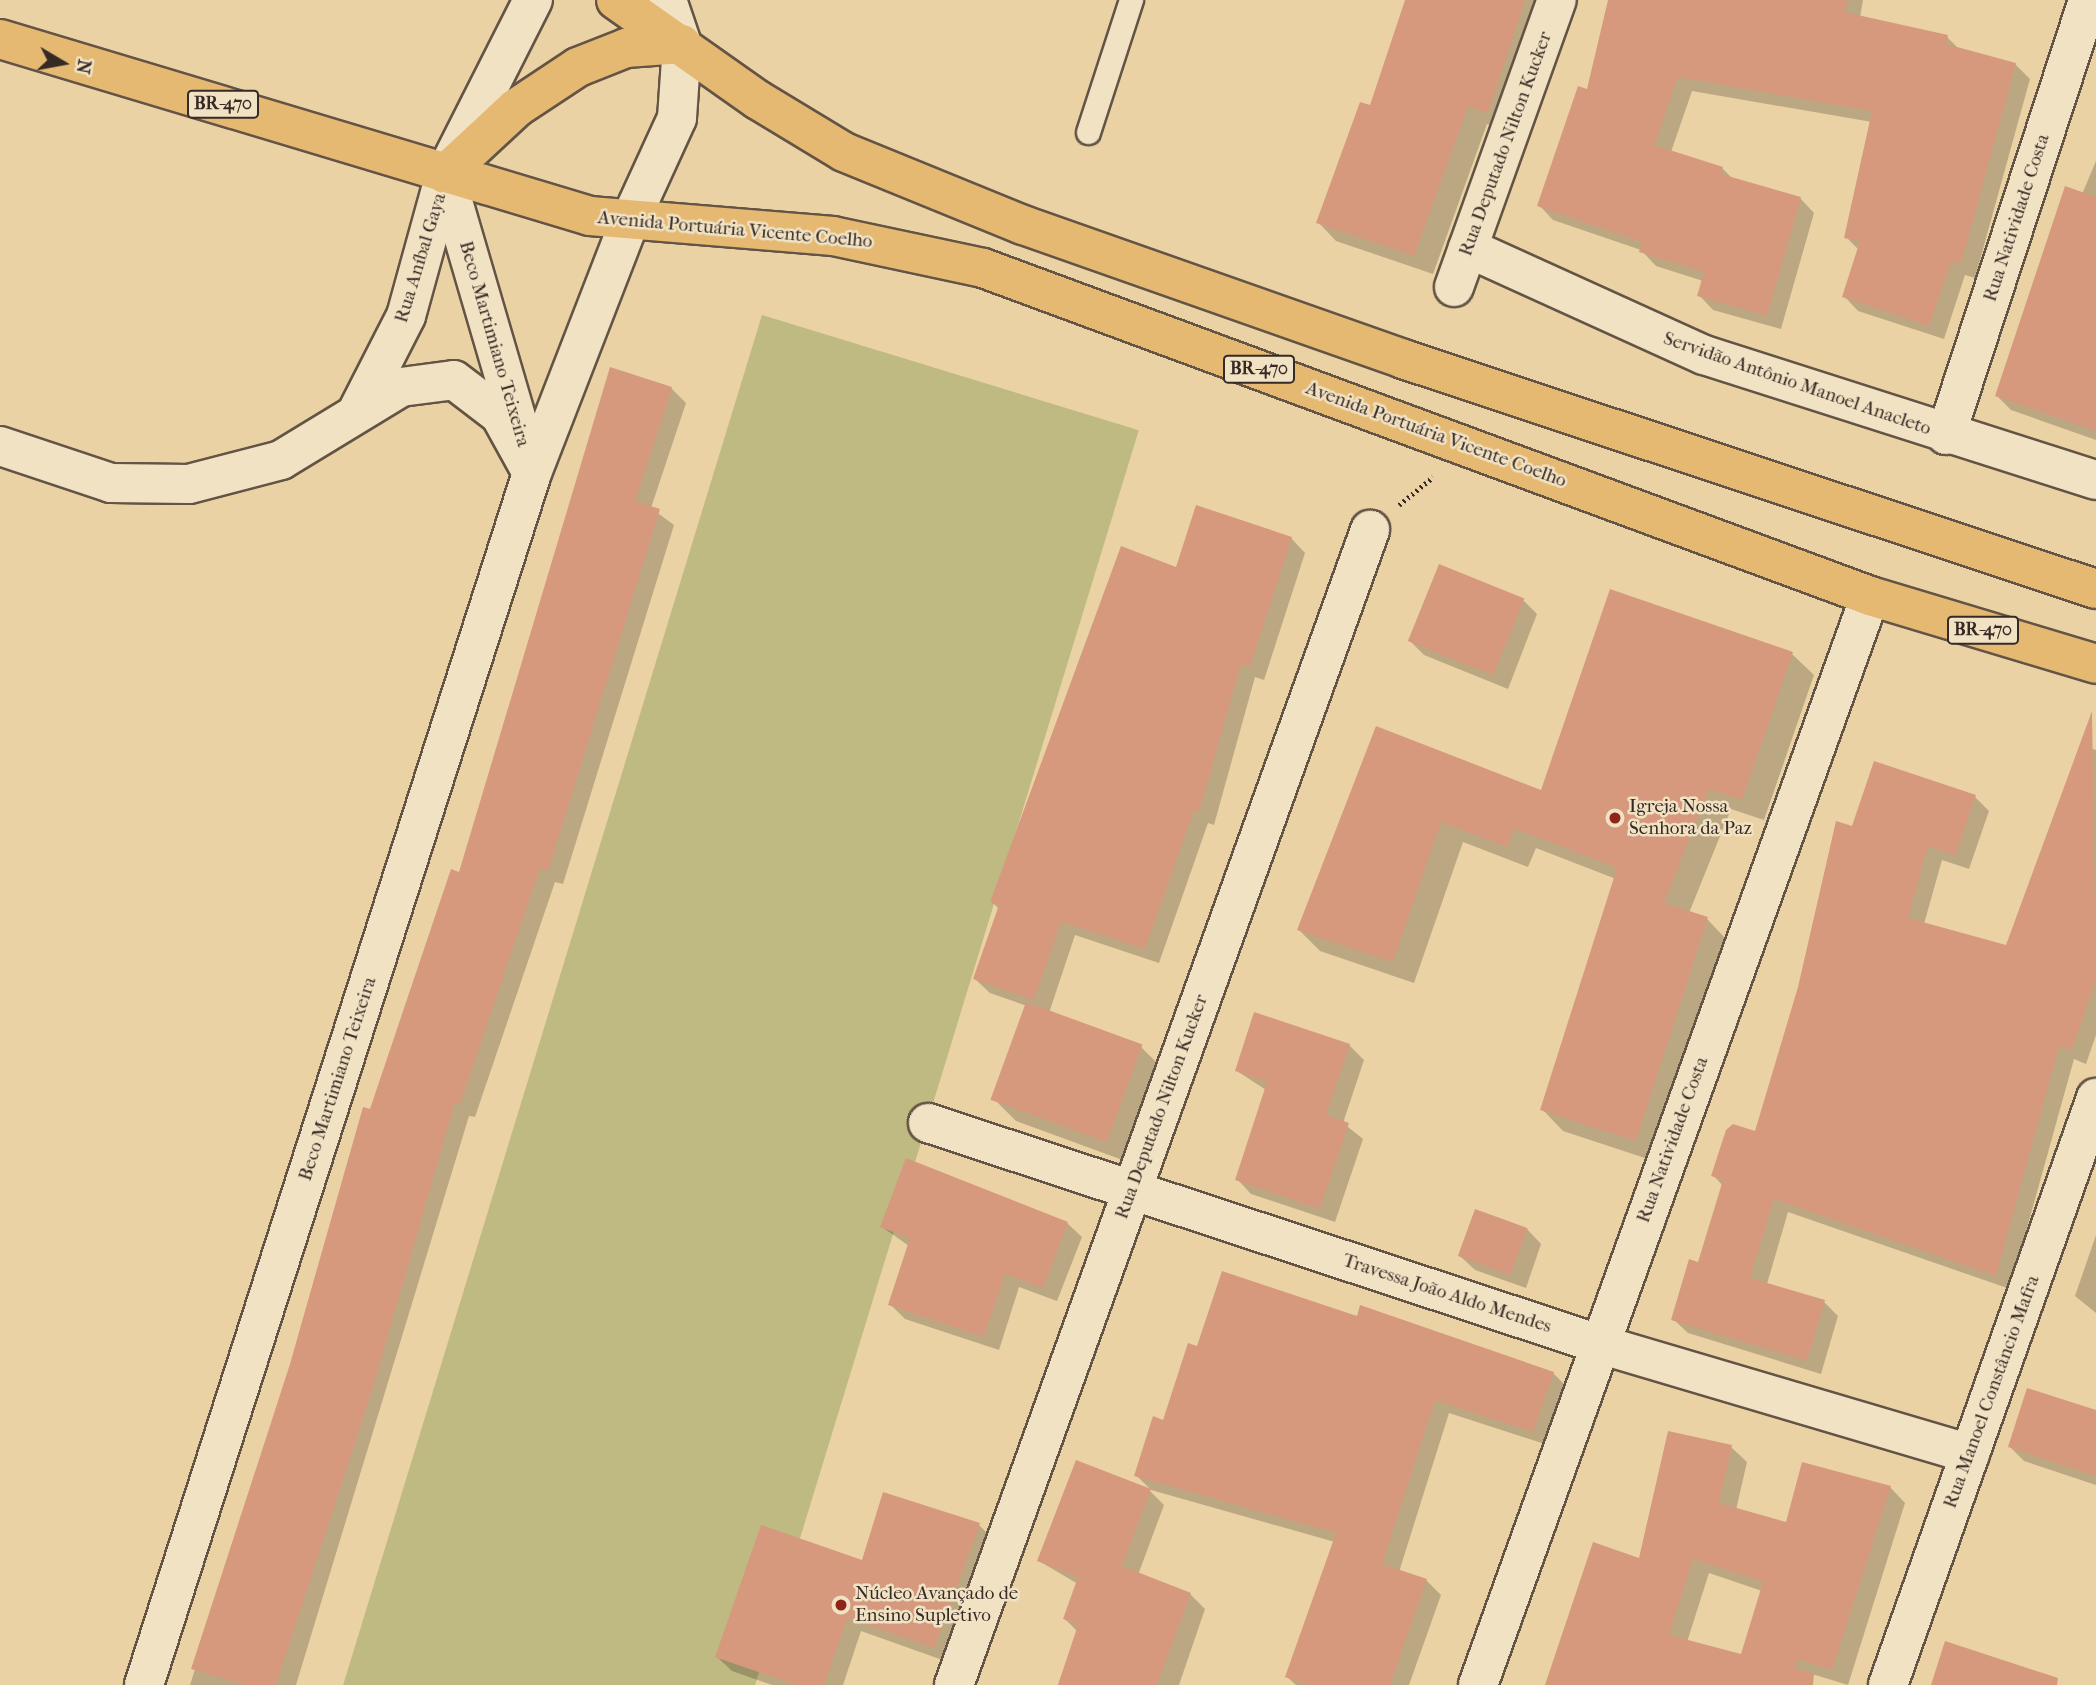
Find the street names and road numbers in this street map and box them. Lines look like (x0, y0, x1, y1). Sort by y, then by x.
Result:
street label: Rua Deputado Nilton Kucker (1455, 29, 1557, 259)
road number: BR-470 (186, 90, 260, 119)
street label: Rua Natividade Costa (1979, 131, 2055, 305)
street label: Rua Aníbal Gaya (390, 190, 452, 326)
street label: Avenida Portuária Vicente Coelho (597, 207, 873, 253)
street label: Beco Martimiano Teixeira (454, 238, 534, 450)
street label: Servidão Antônio Manoel Anacleto (1660, 327, 1934, 441)
road number: BR-470 (1222, 354, 1296, 384)
street label: Avenida Portuária Vicente Coelho (1303, 377, 1569, 493)
road number: BR-470 (1946, 616, 2020, 644)
street label: Beco Martimiano Teixeira (294, 974, 382, 1184)
street label: Rua Deputado Nilton Kucker (1111, 992, 1213, 1222)
street label: Rua Natividade Costa (1632, 1054, 1714, 1226)
street label: Travessa João Aldo Mendes (1340, 1249, 1554, 1339)
street label: Rua Manoel Constâncio Mafra (1939, 1272, 2045, 1512)

